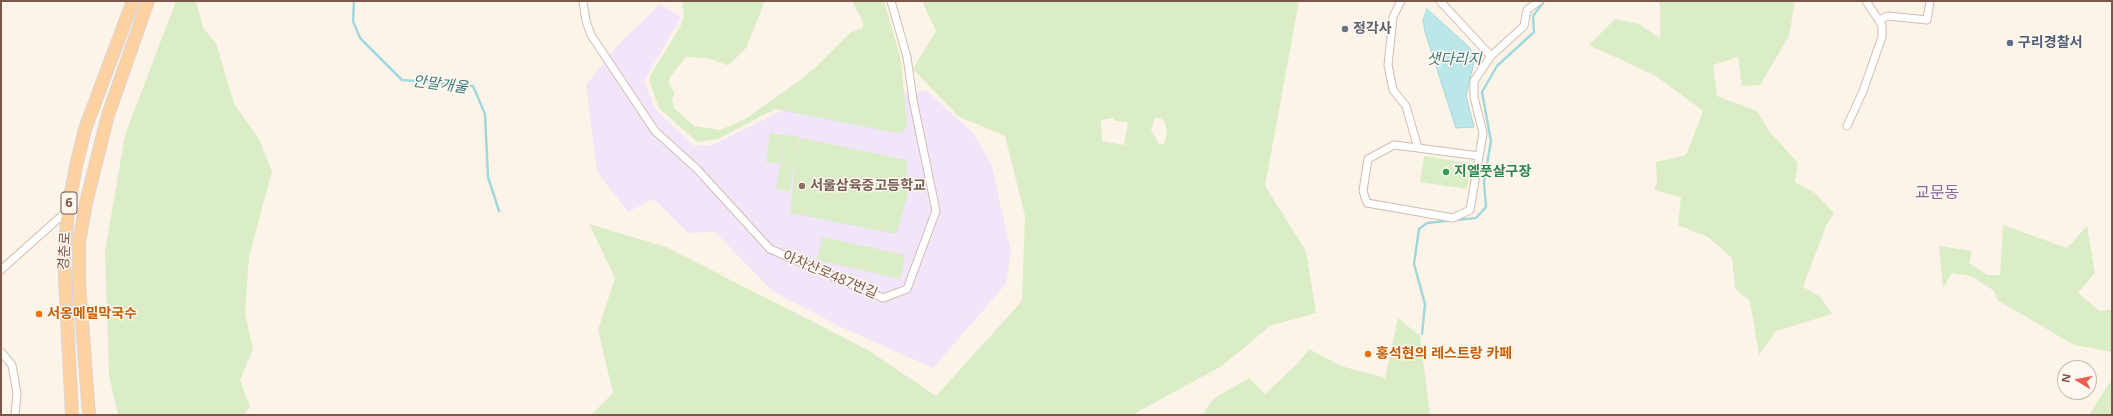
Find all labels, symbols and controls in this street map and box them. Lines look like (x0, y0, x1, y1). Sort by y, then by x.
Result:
place label: 정각사 (1353, 21, 1392, 37)
marker: 정각사 (1340, 24, 1350, 34)
place label: 구리경찰서 (2018, 35, 2082, 51)
marker: 구리경찰서 (2005, 38, 2015, 48)
water label: 샛다리지 (1426, 51, 1482, 69)
water label: 안말개울 (412, 73, 468, 97)
place label: 지엘풋살구장 (1454, 164, 1531, 180)
marker: 지엘풋살구장 (1441, 167, 1451, 177)
place label: 서울삼육중고등학교 (810, 178, 926, 194)
marker: 서울삼육중고등학교 (797, 181, 807, 191)
district label: 교문동 (1915, 183, 1959, 203)
road number: 6 (61, 192, 77, 214)
street label: 경춘로 (56, 231, 74, 271)
street label: 아차산로487번길 (780, 247, 880, 303)
place label: 서옹메밀막국수 (47, 306, 137, 322)
marker: 서옹메밀막국수 (34, 309, 44, 319)
place label: 홍석현의 레스트랑 카페 (1376, 346, 1512, 362)
marker: 홍석현의 레스트랑 카페 (1363, 349, 1373, 359)
north arrow (2057, 360, 2097, 400)
text: N (2058, 372, 2074, 384)

